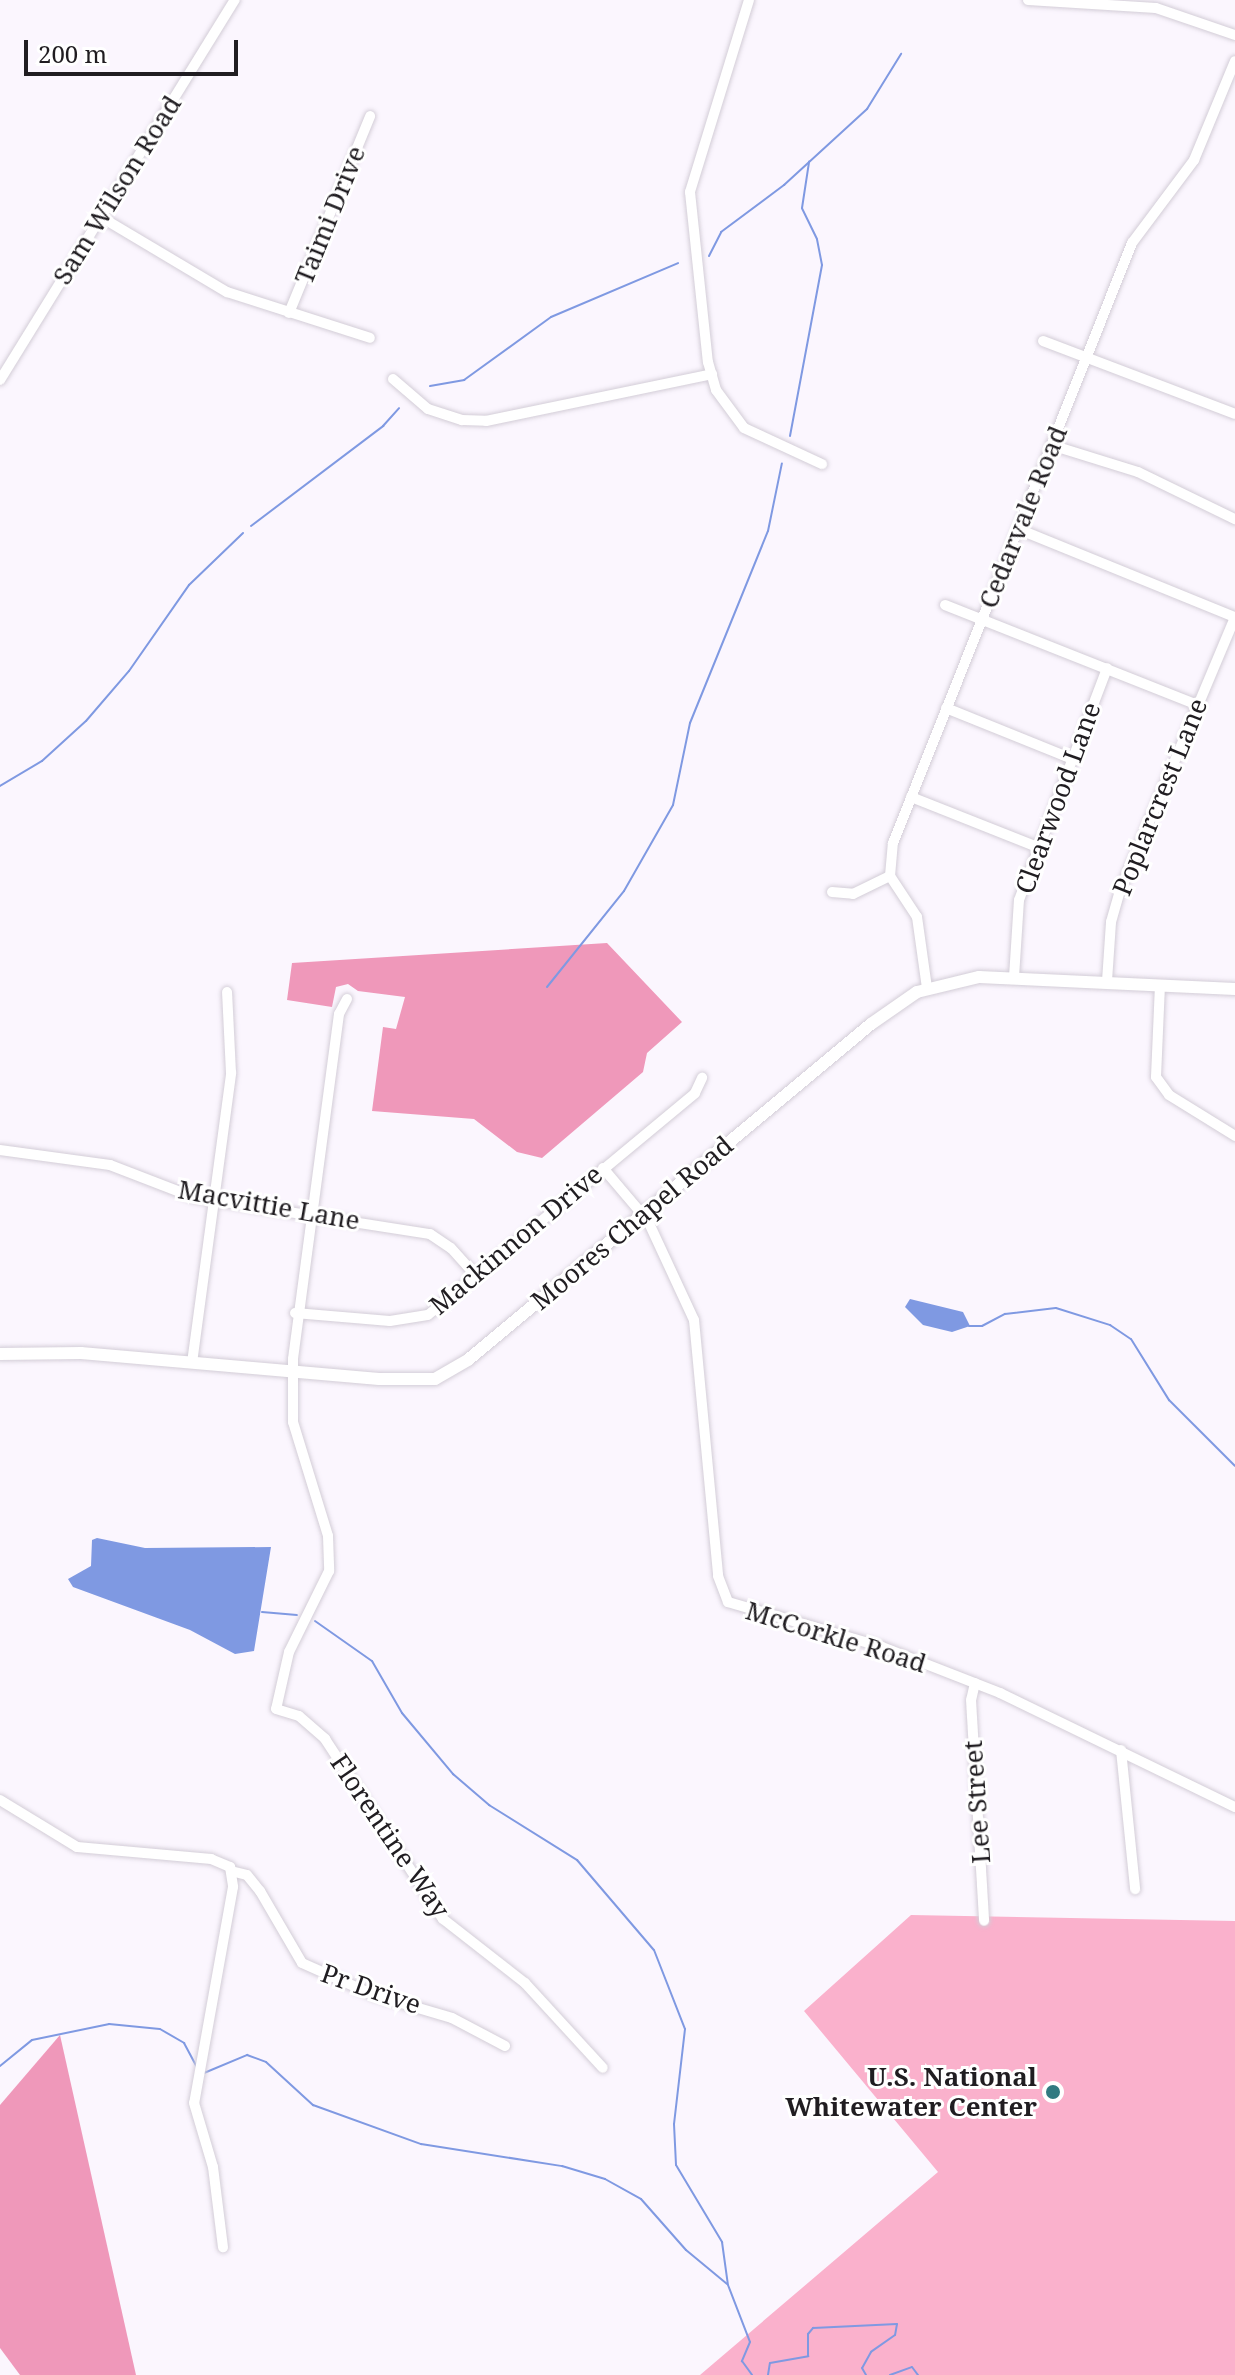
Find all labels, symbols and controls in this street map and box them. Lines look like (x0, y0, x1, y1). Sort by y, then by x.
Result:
scale bar (28, 24, 242, 74)
text: 200 m (38, 37, 107, 70)
street label: Sam Wilson Road (46, 90, 188, 290)
street label: Taimi Drive (288, 141, 372, 289)
street label: Cedarvale Road (972, 421, 1074, 613)
street label: Poplarcrest Lane (1106, 694, 1214, 900)
street label: Clearwood Lane (1009, 698, 1107, 898)
street label: Moores Chapel Road (525, 1130, 739, 1316)
street label: Mackinnon Drive (423, 1159, 609, 1321)
street label: Macvittie Lane (176, 1174, 362, 1236)
street label: McCorkle Road (742, 1595, 930, 1679)
street label: Lee Street (957, 1739, 997, 1865)
street label: Florentine Way (324, 1748, 456, 1924)
street label: Pr Drive (317, 1957, 425, 2021)
place label: U.S. National Whitewater Center (785, 2061, 1037, 2122)
marker: U.S. National Whitewater Center (1044, 2083, 1062, 2101)

